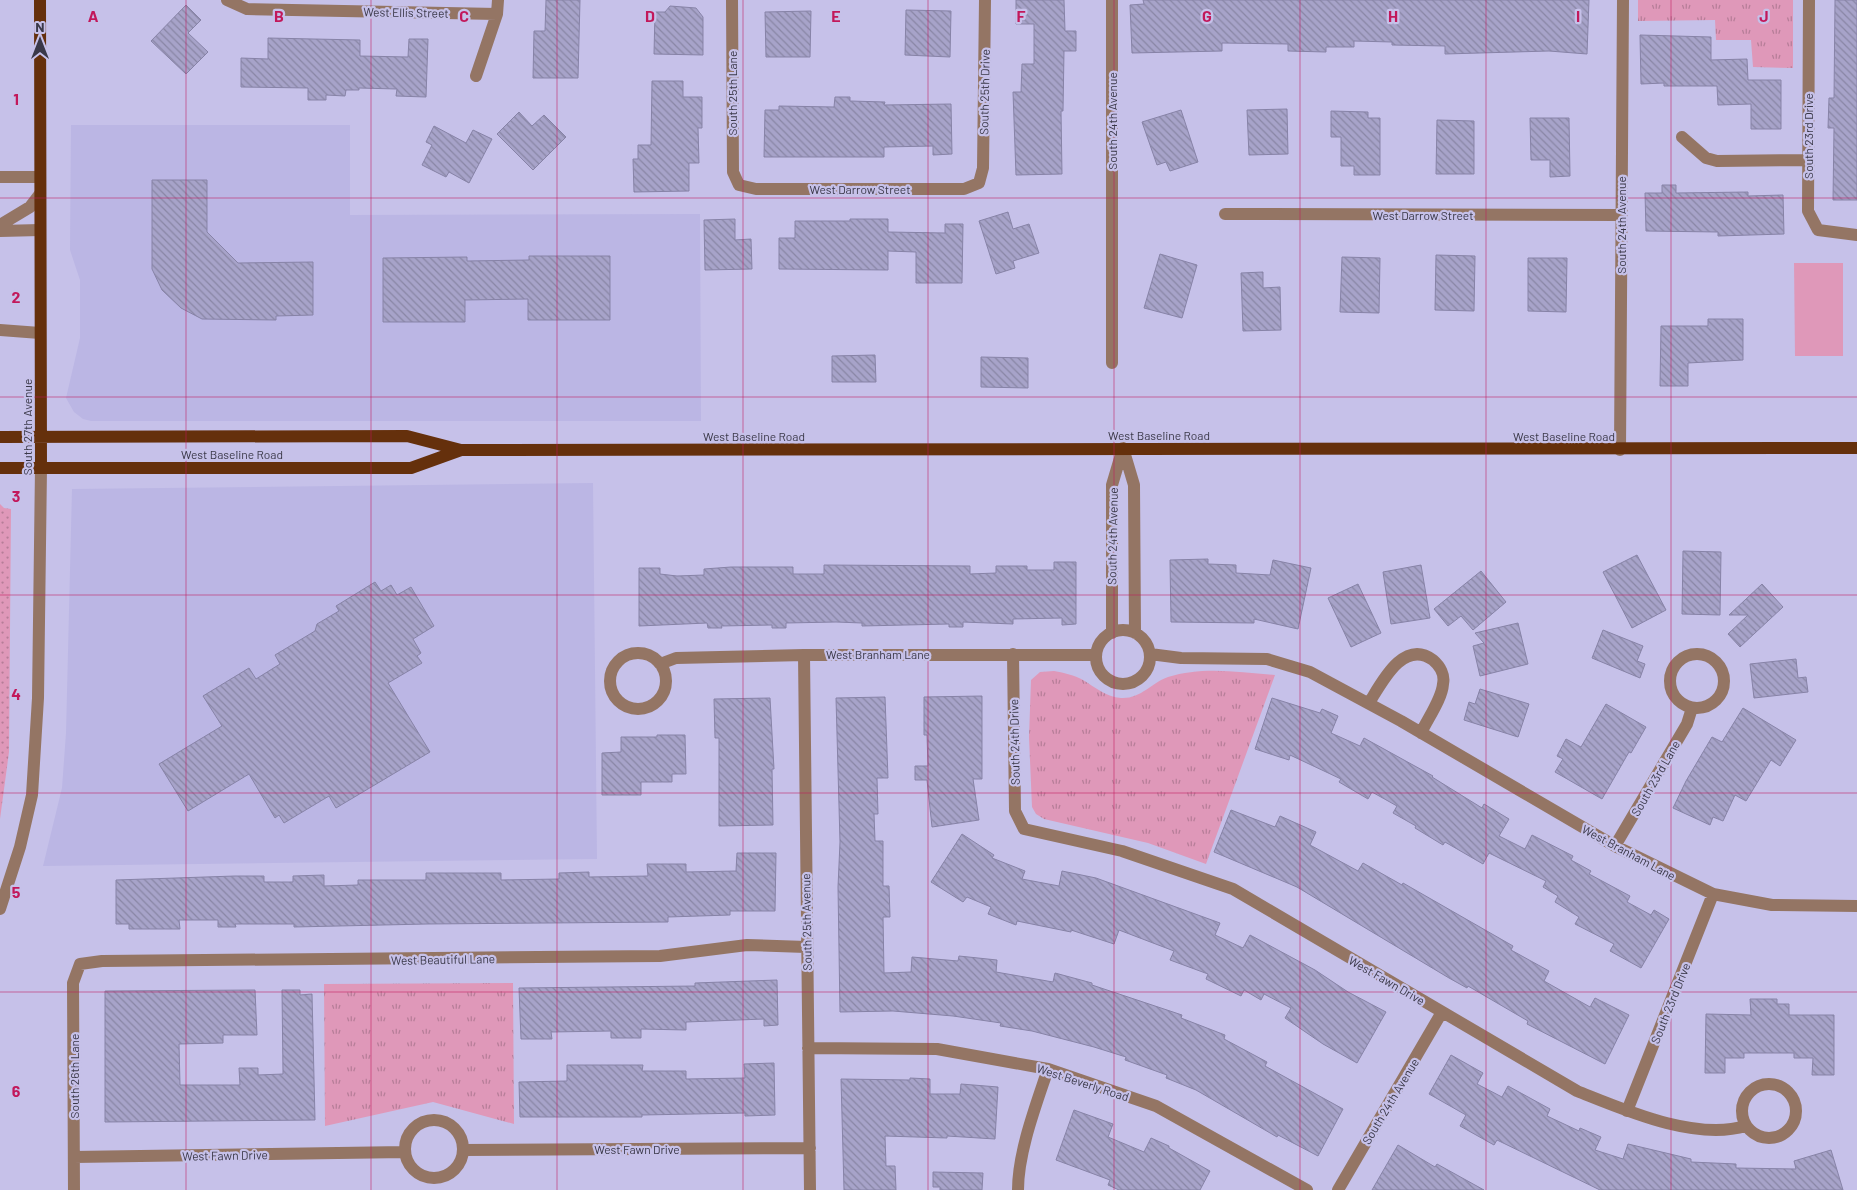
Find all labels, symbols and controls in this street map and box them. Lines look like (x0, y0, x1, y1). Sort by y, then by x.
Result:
street label: West Ellis Street (363, 4, 449, 20)
text: A (88, 6, 99, 25)
text: B (274, 6, 284, 25)
text: C (459, 6, 469, 25)
text: D (645, 6, 655, 25)
text: E (831, 6, 841, 25)
text: F (1017, 6, 1026, 25)
text: G (1202, 6, 1212, 25)
text: H (1388, 6, 1398, 25)
text: I (1576, 6, 1580, 25)
text: J (1759, 6, 1769, 25)
north arrow (15, 15, 65, 65)
text: N (35, 18, 45, 35)
street label: South 25th Drive (976, 49, 992, 135)
street label: South 25th Lane (725, 51, 739, 135)
street label: South 24th Avenue (1105, 72, 1119, 170)
text: 1 (13, 89, 19, 108)
street label: South 23rd Drive (1801, 93, 1815, 179)
street label: South 24th Avenue (1614, 176, 1628, 274)
street label: West Darrow Street (809, 182, 911, 196)
street label: West Darrow Street (1372, 208, 1474, 222)
text: 2 (12, 287, 21, 306)
street label: South 27th Avenue (20, 379, 34, 475)
street label: West Baseline Road (1108, 428, 1210, 442)
street label: West Baseline Road (703, 429, 805, 443)
street label: West Baseline Road (1513, 429, 1615, 443)
street label: West Baseline Road (181, 447, 283, 461)
text: 3 (12, 486, 20, 505)
street label: South 24th Avenue (1104, 487, 1120, 585)
street label: West Branham Lane (826, 647, 930, 661)
text: 4 (11, 684, 21, 703)
street label: South 24th Drive (1006, 699, 1022, 785)
street label: South 23rd Lane (1628, 738, 1682, 818)
street label: West Branham Lane (1580, 821, 1678, 883)
street label: South 25th Avenue (798, 873, 814, 971)
text: 5 (12, 882, 21, 901)
street label: West Beautiful Lane (391, 951, 495, 967)
street label: West Fawn Drive (1346, 953, 1428, 1007)
street label: South 23rd Drive (1647, 961, 1693, 1045)
street label: South 26th Lane (67, 1034, 81, 1118)
street label: South 24th Avenue (1359, 1056, 1421, 1146)
street label: West Beverly Road (1035, 1061, 1131, 1103)
text: 6 (12, 1081, 21, 1100)
street label: West Fawn Drive (594, 1142, 680, 1156)
street label: West Fawn Drive (182, 1147, 268, 1163)

